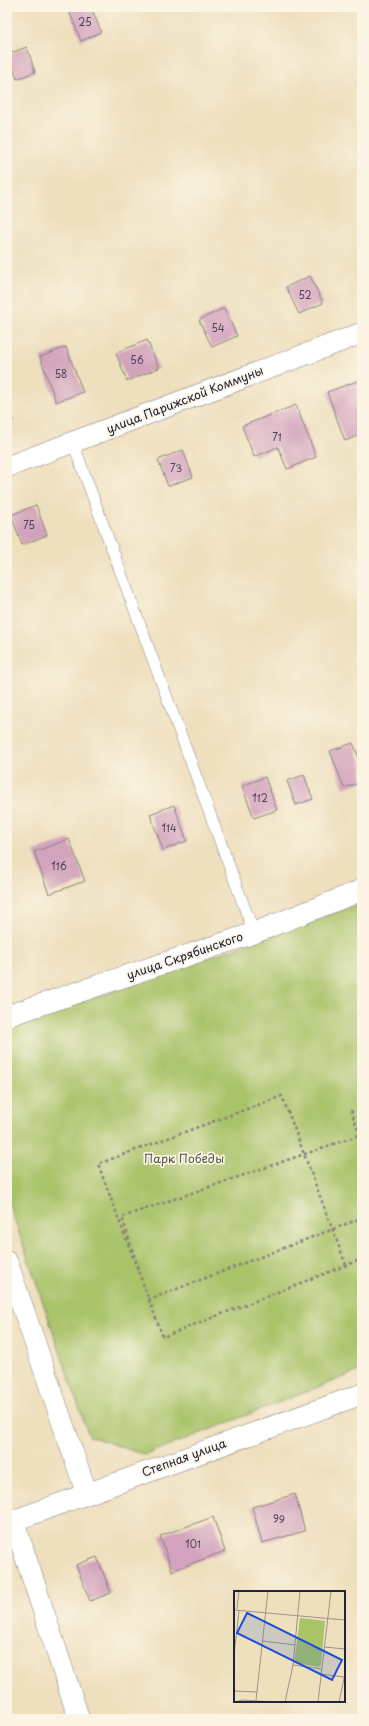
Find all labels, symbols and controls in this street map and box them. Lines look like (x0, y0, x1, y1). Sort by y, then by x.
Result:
house number: 25 (78, 14, 92, 29)
house number: 52 (298, 287, 312, 302)
house number: 54 (211, 320, 225, 335)
house number: 56 (130, 352, 144, 367)
street label: улица Парижской Коммуны (103, 361, 266, 437)
house number: 58 (55, 366, 67, 381)
house number: 71 (272, 429, 282, 444)
house number: 73 (170, 460, 182, 475)
house number: 75 (23, 517, 35, 532)
house number: 112 (252, 790, 268, 805)
house number: 114 (162, 820, 177, 835)
house number: 116 (51, 858, 67, 873)
street label: улица Скрябинского (124, 927, 245, 983)
park label: Парк Победы (144, 1149, 224, 1167)
street label: Степная улица (139, 1433, 229, 1481)
house number: 99 (273, 1511, 285, 1526)
house number: 101 (185, 1536, 201, 1551)
inset map (234, 1591, 345, 1702)

